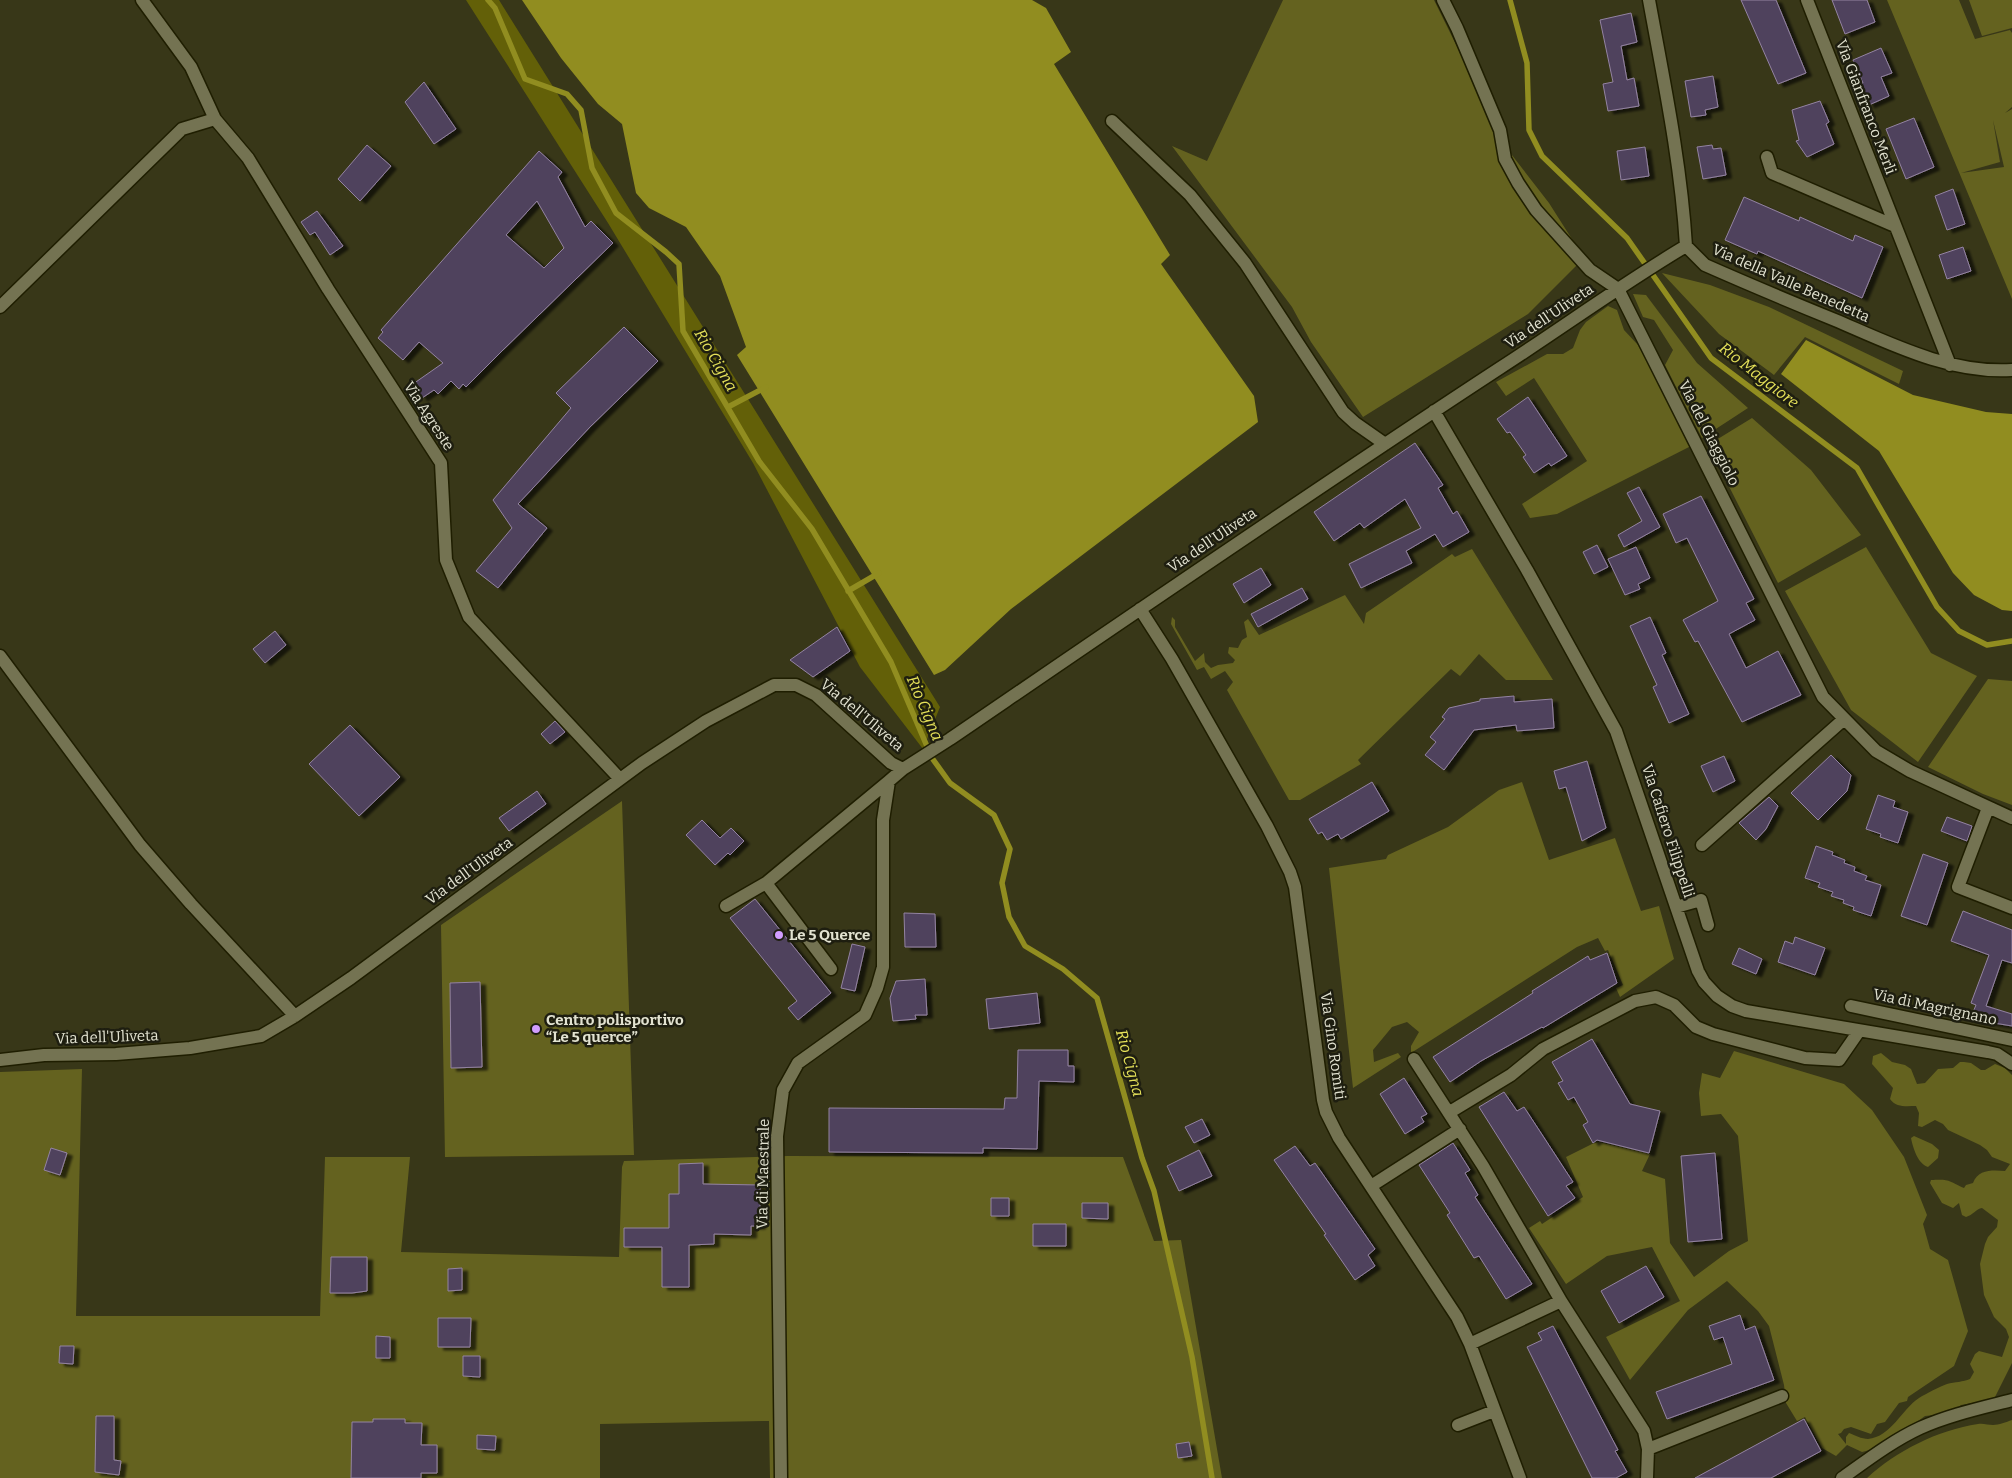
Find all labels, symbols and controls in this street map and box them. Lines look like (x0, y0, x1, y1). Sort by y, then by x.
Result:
street label: Via Gianfranco Merli (1832, 37, 1900, 177)
street label: Via della Valle Benedetta (1709, 240, 1873, 326)
street label: Via dell'Uliveta (1501, 280, 1597, 352)
water label: Rio Cigna (691, 325, 741, 395)
water label: Rio Maggiore (1716, 338, 1802, 412)
street label: Via del Giaggiolo (1675, 377, 1743, 489)
street label: Via Agreste (400, 378, 458, 454)
street label: Via dell'Uliveta (1164, 504, 1260, 576)
water label: Rio Cigna (903, 673, 947, 743)
street label: Via dell'Uliveta (817, 675, 907, 755)
street label: Via Cafiero Filippelli (1638, 762, 1698, 901)
street label: Via dell'Uliveta (422, 833, 516, 909)
place label: Le 5 Querce (789, 926, 870, 944)
marker: Le 5 Querce (773, 929, 785, 941)
street label: Via di Magrignano (1872, 985, 1998, 1029)
street label: Via Gino Romiti (1317, 991, 1350, 1102)
place label: Centro polisportivo “Le 5 querce” (546, 1011, 684, 1046)
marker: Centro polisportivo “Le 5 querce” (530, 1023, 542, 1035)
street label: Via dell'Uliveta (55, 1026, 159, 1048)
water label: Rio Cigna (1112, 1027, 1148, 1099)
street label: Via di Maestrale (753, 1119, 773, 1229)

